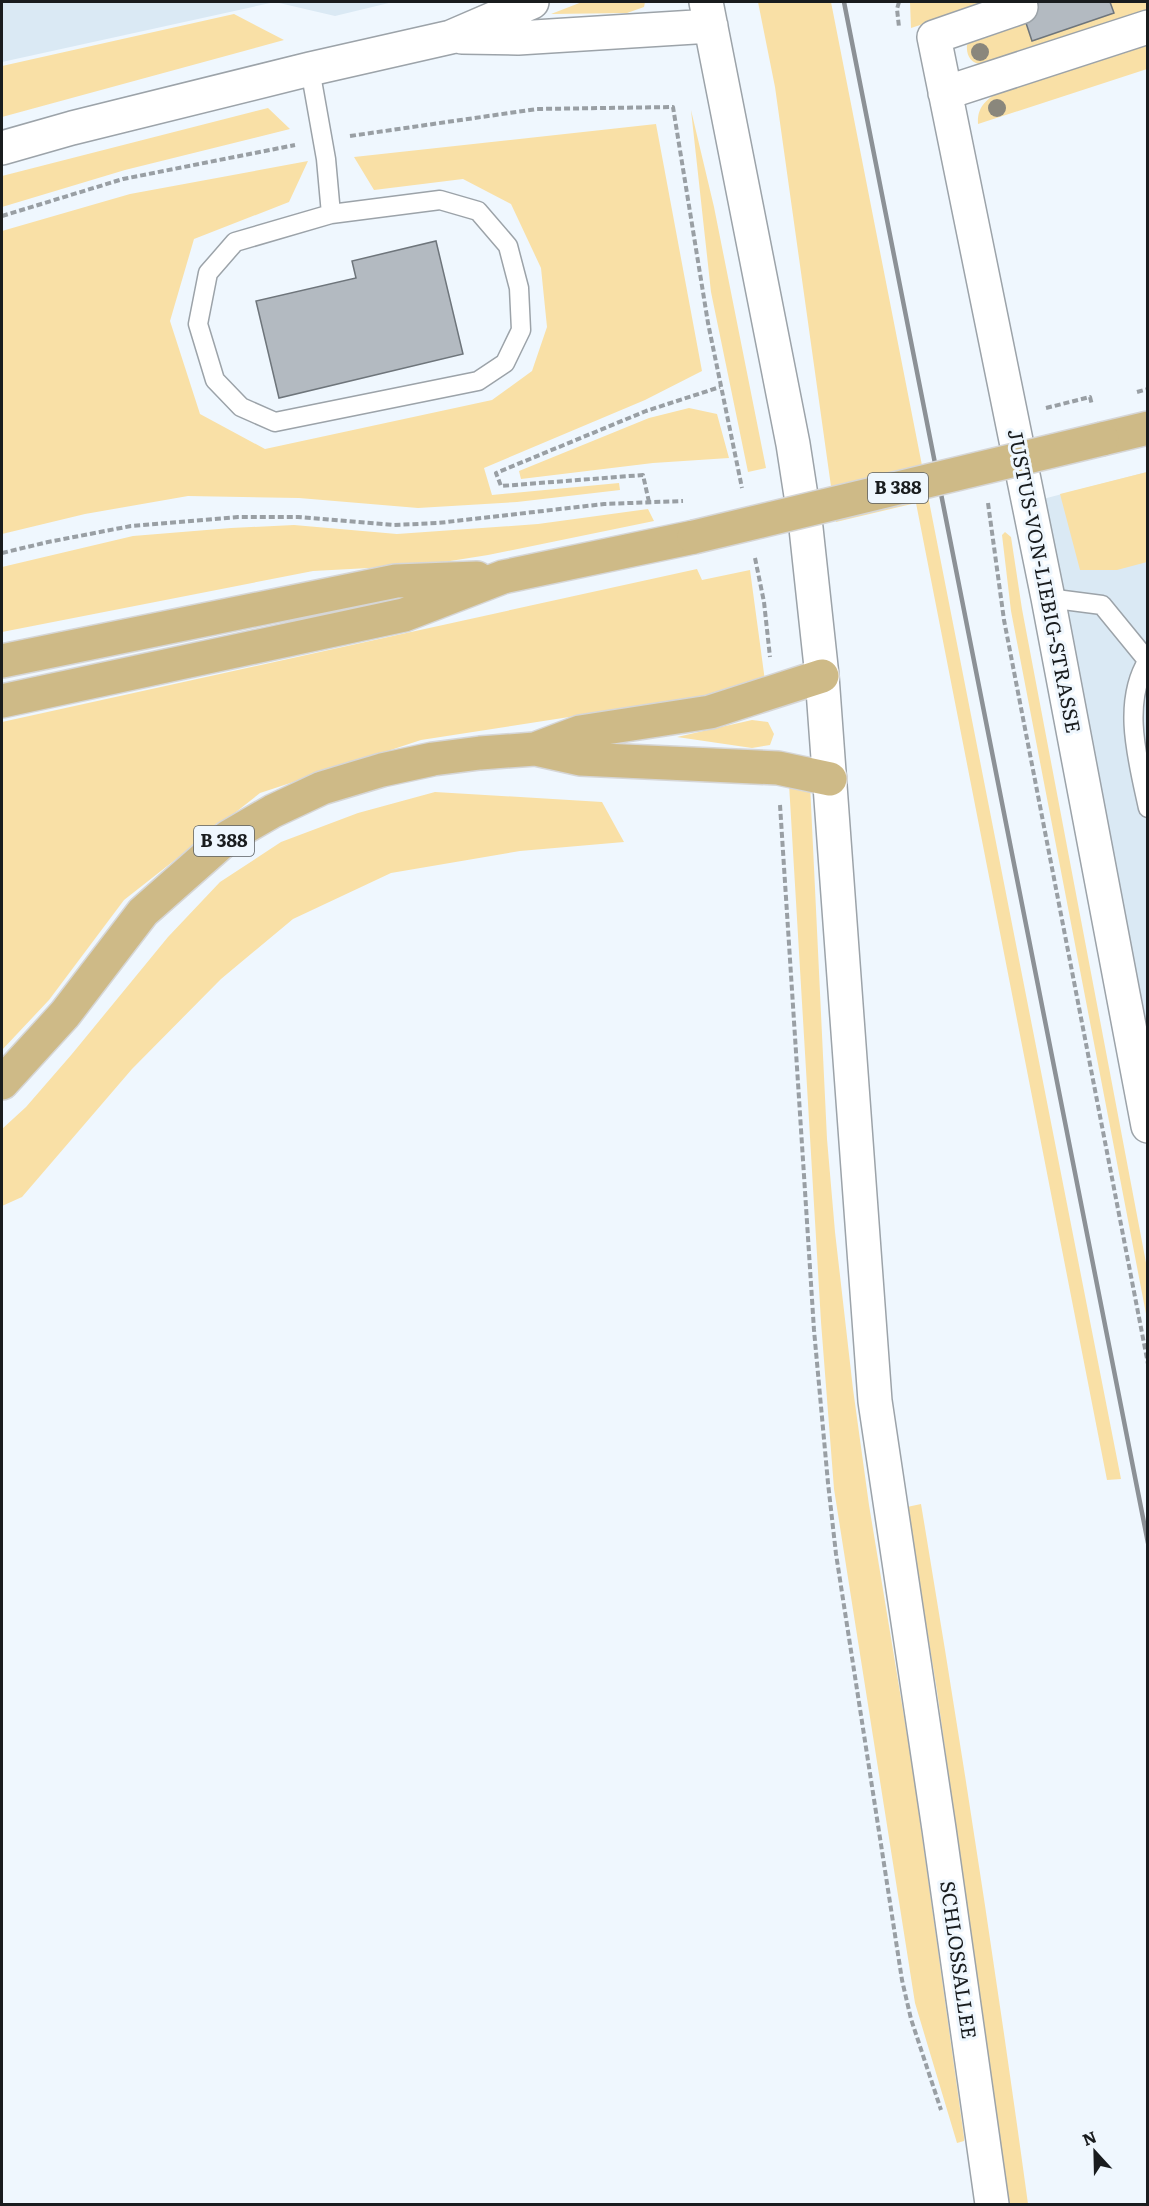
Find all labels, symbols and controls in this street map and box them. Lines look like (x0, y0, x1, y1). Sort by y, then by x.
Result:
street label: JUSTUS-VON-LIEBIG-STRASSE (1002, 426, 1090, 735)
road number: B 388 (868, 473, 928, 503)
road number: B 388 (194, 826, 254, 856)
street label: SCHLOSSALLEE (934, 1879, 986, 2041)
north arrow (1065, 2122, 1125, 2182)
text: N (1078, 2124, 1100, 2151)

